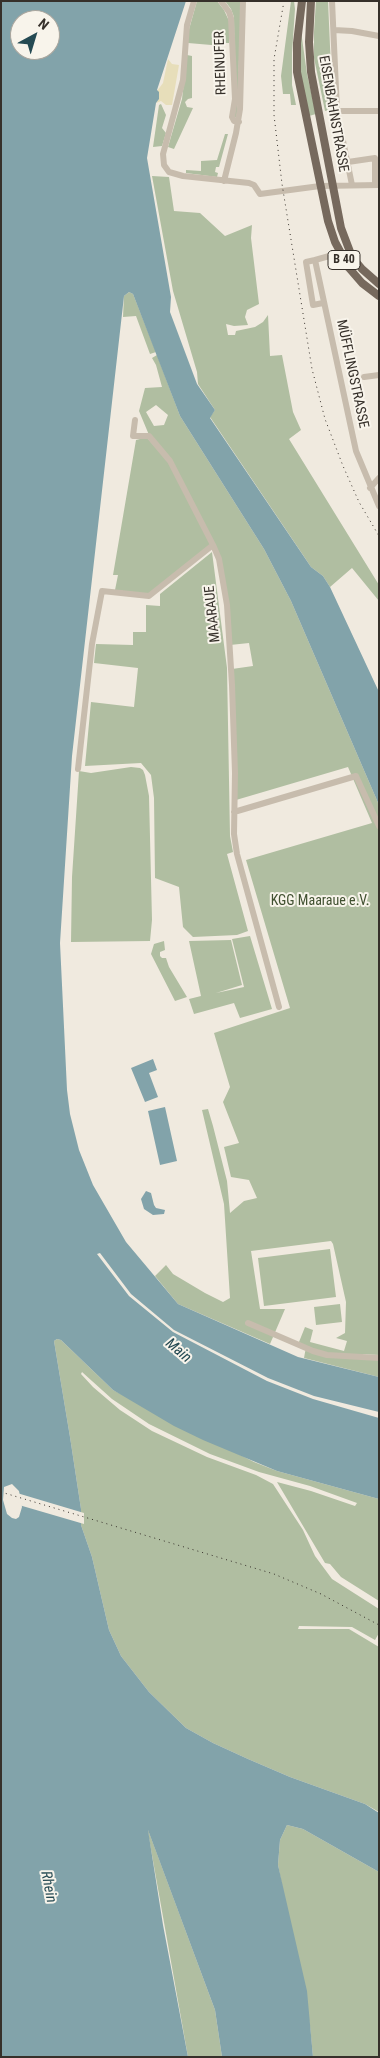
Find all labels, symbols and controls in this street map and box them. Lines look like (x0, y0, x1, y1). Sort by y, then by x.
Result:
north arrow (10, 10, 60, 60)
text: N (35, 15, 52, 33)
street label: RHEINUFER (211, 31, 231, 95)
street label: EISENBAHNSTRASSE (314, 54, 352, 174)
road number: B 40 (328, 250, 360, 270)
street label: MÜFFLINGSTRASSE (332, 318, 372, 430)
street label: MAARAUE (202, 585, 224, 643)
park label: KGG Maaraue e.V. (271, 893, 369, 909)
water label: Main (161, 1335, 195, 1367)
water label: Rhein (36, 1870, 60, 1904)

